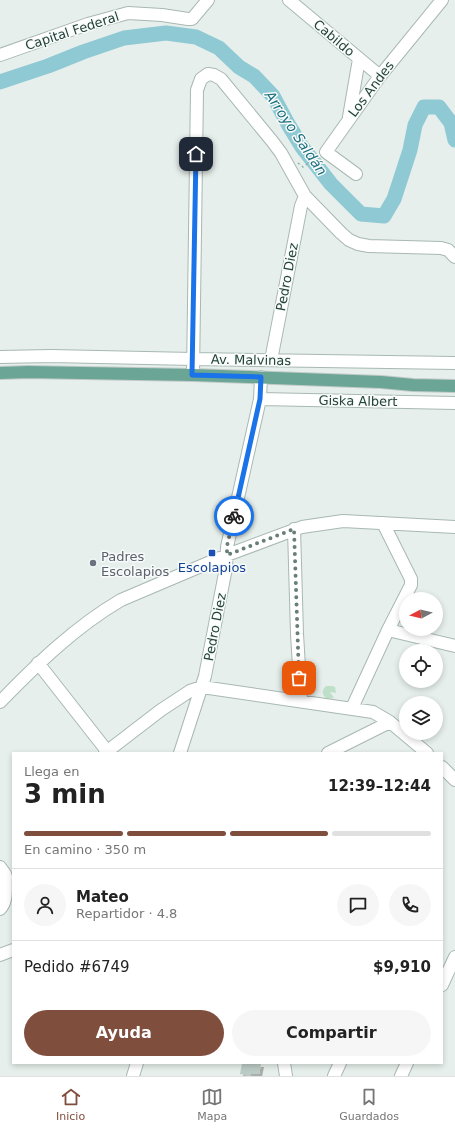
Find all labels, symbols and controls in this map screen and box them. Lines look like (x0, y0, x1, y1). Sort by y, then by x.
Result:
street label: Capital Federal (23, 9, 121, 53)
street label: Cabildo (311, 17, 358, 59)
street label: Los Andes (345, 58, 397, 120)
water label: Arroyo Saldán (261, 87, 330, 178)
pin (179, 137, 213, 171)
icon: home (185, 143, 207, 165)
street label: Pedro Diez (273, 241, 301, 312)
street label: Av. Malvinas (211, 352, 291, 368)
street label: Giska Albert (318, 393, 398, 409)
courier (214, 496, 254, 536)
icon: bike (223, 505, 245, 527)
marker: Escolapios (207, 548, 217, 558)
place label: Padres Escolapios (101, 549, 169, 579)
marker: Padres Escolapios (88, 558, 98, 568)
place label: Escolapios (178, 560, 246, 575)
street label: Pedro Diez (201, 591, 229, 662)
north arrow (399, 592, 443, 636)
map controls (399, 592, 443, 740)
button: locate (399, 644, 443, 688)
pin (282, 661, 316, 695)
icon: bag (288, 667, 310, 689)
button: layers (399, 696, 443, 740)
text: Llega en (24, 764, 79, 779)
text: 12:39–12:44 (328, 777, 431, 795)
text: 3 min (24, 779, 106, 809)
text: En camino · 350 m (24, 842, 146, 857)
button: person (24, 884, 66, 926)
button: chat (337, 884, 379, 926)
button: phone (389, 884, 431, 926)
text: Mateo (76, 888, 129, 906)
text: Repartidor · 4.8 (76, 906, 177, 921)
text: Pedido #6749 (24, 958, 130, 976)
text: $9,910 (373, 958, 431, 976)
button: Ayuda (24, 1010, 224, 1056)
button: Compartir (232, 1010, 431, 1056)
tab: Inicio (56, 1086, 85, 1123)
tab: Mapa (197, 1086, 227, 1123)
tab: Guardados (339, 1086, 399, 1123)

